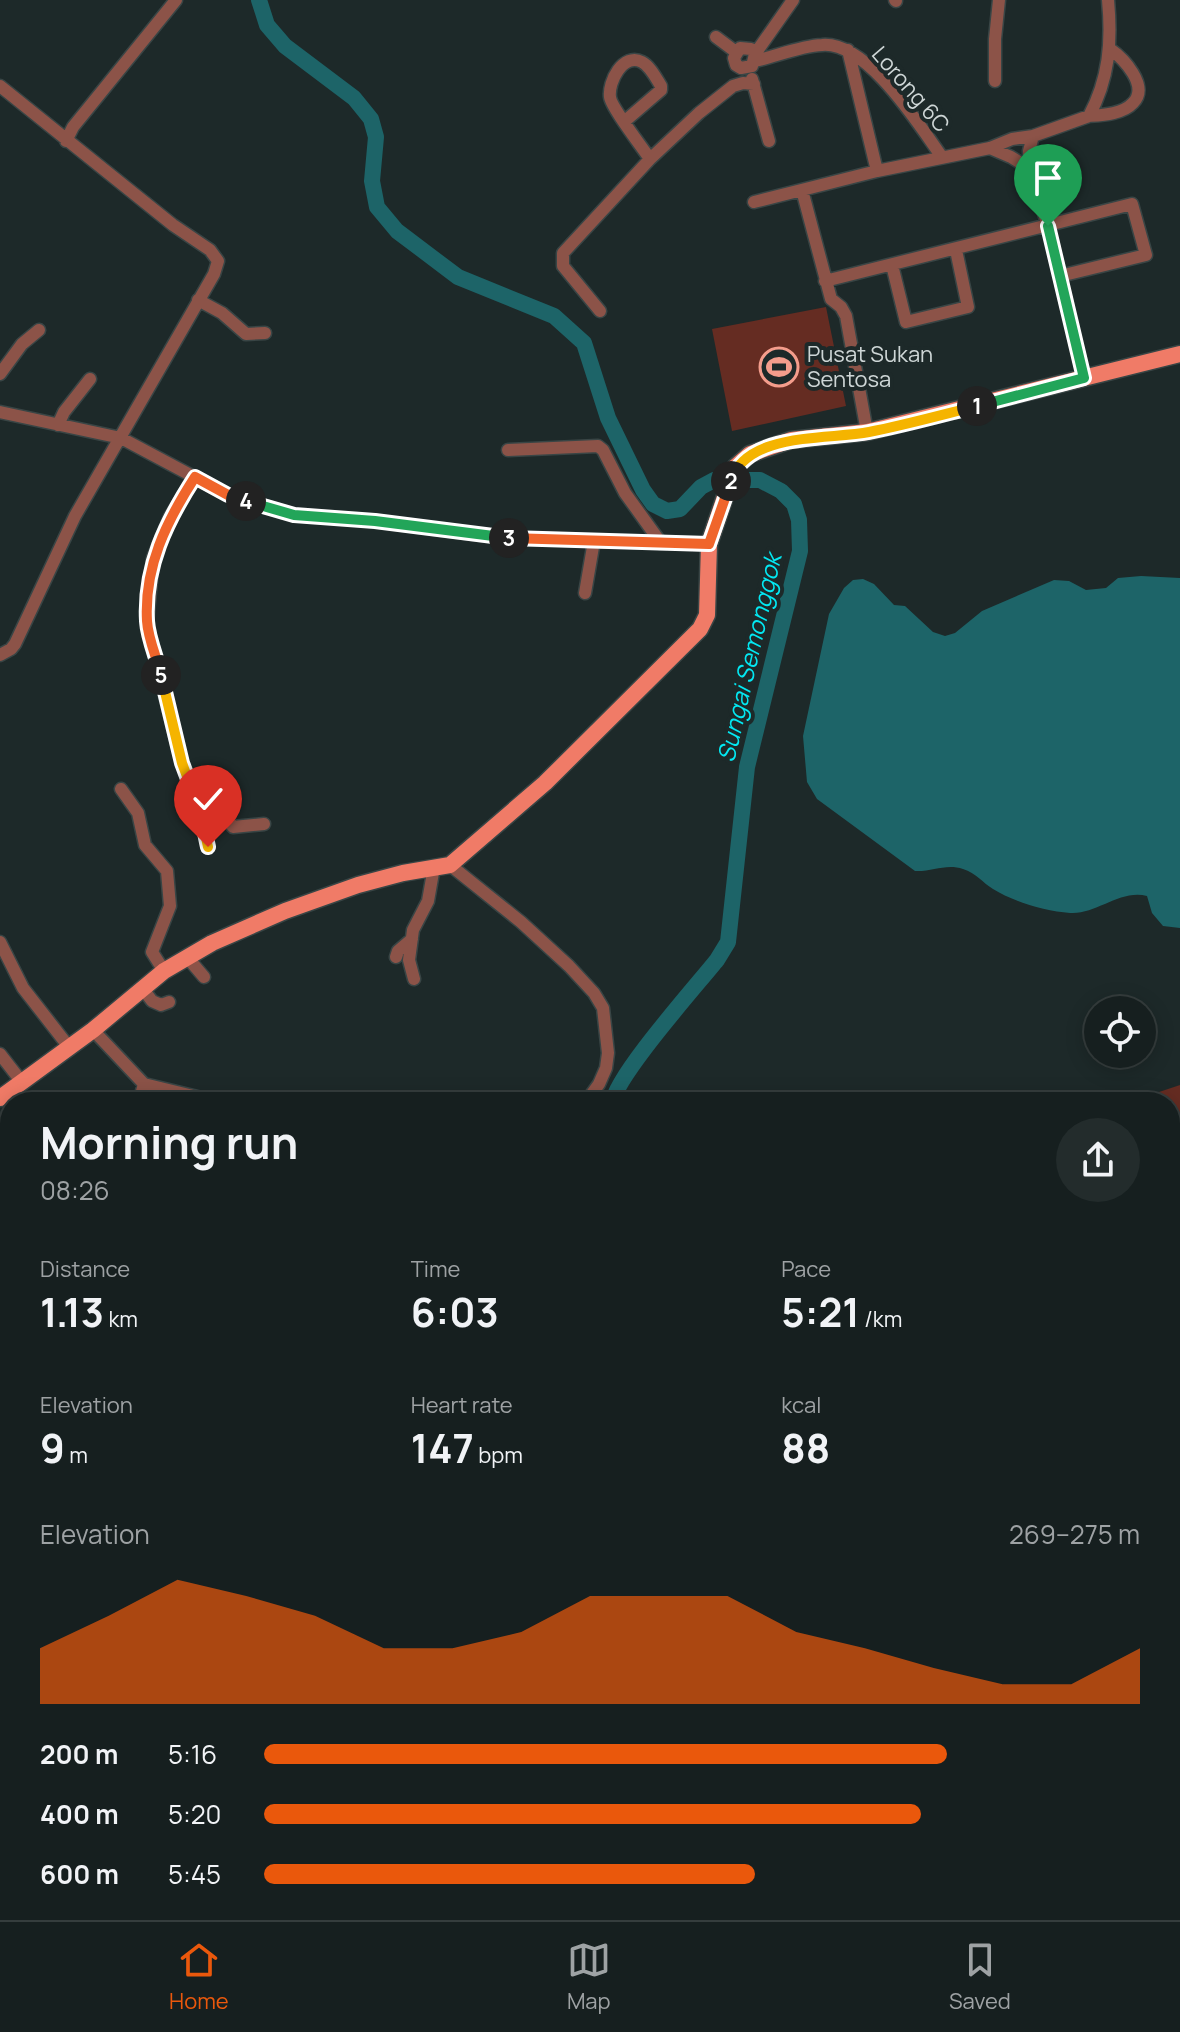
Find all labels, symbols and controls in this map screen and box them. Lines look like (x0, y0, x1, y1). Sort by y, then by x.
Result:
street label: Lorong 6C (865, 40, 957, 138)
pin (1014, 144, 1082, 226)
icon: arrive (1026, 156, 1070, 200)
place label: Pusat Sukan Sentosa (807, 339, 933, 394)
sports icon: Pusat Sukan Sentosa (758, 346, 800, 388)
pin: 1 (957, 386, 997, 426)
text: 1 (972, 391, 982, 421)
pin: 2 (711, 461, 751, 501)
text: 2 (724, 466, 738, 496)
pin: 4 (226, 481, 266, 521)
text: 4 (239, 486, 253, 516)
pin: 3 (489, 518, 529, 558)
text: 3 (503, 523, 515, 553)
water label: Sungai Semonggok (709, 547, 789, 765)
pin: 5 (141, 655, 181, 695)
text: 5 (155, 660, 167, 690)
pin (174, 765, 242, 847)
icon: check (186, 777, 230, 821)
map controls (1084, 996, 1156, 1068)
button: locate (1084, 996, 1156, 1068)
text: Morning run (40, 1112, 298, 1172)
button: share (1056, 1118, 1140, 1202)
text: 08:26 (40, 1172, 110, 1208)
text: Distance (40, 1254, 130, 1284)
text: Time (411, 1254, 460, 1284)
text: Pace (781, 1254, 831, 1284)
text: 1.13 (40, 1284, 104, 1339)
text: 6:03 (411, 1284, 499, 1339)
text: 5:21 (781, 1284, 860, 1339)
text: km (104, 1304, 138, 1334)
text: /km (860, 1304, 902, 1334)
text: Elevation (40, 1390, 133, 1420)
text: Heart rate (411, 1390, 513, 1420)
text: kcal (781, 1390, 821, 1420)
text: 9 (40, 1420, 65, 1475)
text: 147 (411, 1420, 474, 1475)
text: 88 (781, 1420, 830, 1475)
text: m (65, 1440, 88, 1470)
text: bpm (474, 1440, 523, 1470)
text: Elevation (40, 1516, 150, 1552)
text: 269–275 m (1009, 1516, 1140, 1552)
text: 200 m (40, 1736, 118, 1772)
text: 5:16 (168, 1736, 217, 1772)
text: 400 m (40, 1796, 119, 1832)
text: 5:20 (168, 1796, 221, 1832)
text: 600 m (40, 1856, 119, 1892)
text: 5:45 (168, 1856, 221, 1892)
tab: Home (169, 1938, 229, 2016)
tab: Map (567, 1938, 611, 2016)
tab: Saved (949, 1938, 1011, 2016)

